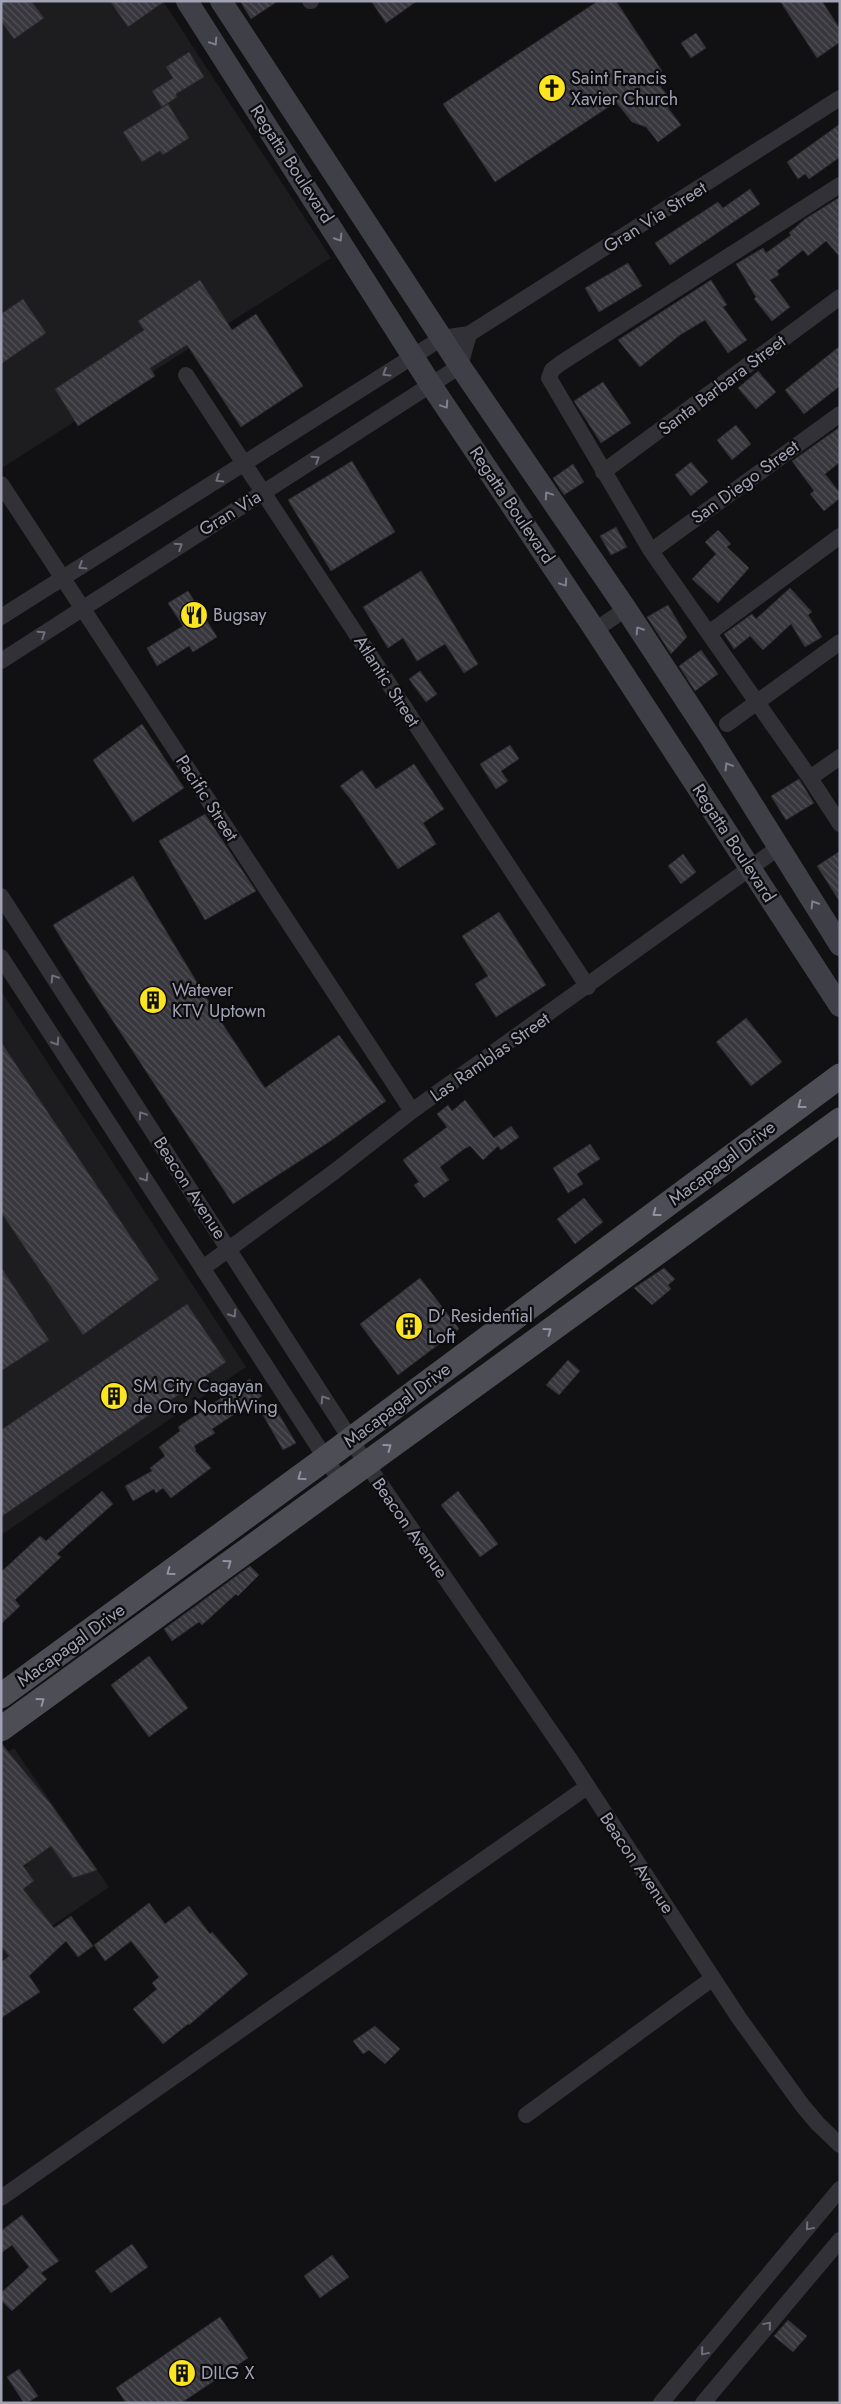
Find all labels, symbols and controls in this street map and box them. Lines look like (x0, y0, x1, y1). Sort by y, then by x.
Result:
one-way arrow (207, 37, 217, 46)
place label: Saint Francis Xavier Church (571, 65, 678, 112)
church icon: Saint Francis Xavier Church (537, 73, 567, 103)
street label: Regatta Boulevard (244, 100, 340, 228)
street label: Gran Via Street (598, 175, 712, 259)
one-way arrow (333, 232, 342, 241)
street label: Santa Barbara Street (653, 328, 792, 442)
one-way arrow (382, 367, 391, 377)
one-way arrow (438, 400, 448, 409)
street label: San Diego Street (686, 433, 805, 530)
street label: Regatta Boulevard (463, 441, 561, 569)
one-way arrow (310, 455, 319, 465)
one-way arrow (215, 473, 224, 482)
street label: Gran Via (194, 484, 266, 542)
one-way arrow (545, 491, 554, 501)
one-way arrow (173, 543, 182, 552)
one-way arrow (78, 560, 87, 569)
one-way arrow (558, 578, 567, 587)
restaurant icon: Bugsay (179, 600, 209, 630)
place label: Bugsay (213, 602, 267, 628)
one-way arrow (636, 626, 646, 635)
street label: Atlantic Street (348, 630, 427, 732)
one-way arrow (37, 631, 46, 640)
street label: Pacific Street (169, 750, 245, 847)
one-way arrow (725, 762, 734, 771)
street label: Regatta Boulevard (686, 779, 782, 907)
one-way arrow (810, 900, 820, 909)
one-way arrow (51, 974, 60, 984)
place label: Watever KTV Uptown (172, 977, 266, 1024)
building icon: Watever KTV Uptown (138, 985, 168, 1015)
street label: Las Ramblas Street (425, 1006, 556, 1108)
one-way arrow (50, 1036, 60, 1045)
one-way arrow (797, 1099, 807, 1108)
one-way arrow (139, 1111, 148, 1120)
street label: Macapagal Drive (663, 1114, 781, 1212)
street label: Beacon Avenue (147, 1132, 233, 1244)
one-way arrow (138, 1173, 148, 1182)
one-way arrow (653, 1207, 662, 1215)
place label: D' Residential Loft (428, 1303, 533, 1350)
one-way arrow (227, 1309, 236, 1318)
building icon: D' Residential Loft (394, 1311, 424, 1341)
one-way arrow (542, 1328, 552, 1337)
street label: Macapagal Drive (338, 1356, 456, 1454)
place label: SM City Cagayan de Oro NorthWing (133, 1373, 278, 1420)
building icon: SM City Cagayan de Oro NorthWing (99, 1381, 129, 1411)
one-way arrow (321, 1395, 331, 1404)
one-way arrow (382, 1444, 392, 1453)
one-way arrow (298, 1471, 307, 1479)
street label: Beacon Avenue (366, 1472, 454, 1584)
one-way arrow (223, 1560, 232, 1570)
one-way arrow (167, 1567, 176, 1575)
street label: Macapagal Drive (12, 1597, 130, 1693)
one-way arrow (35, 1698, 44, 1706)
street label: Beacon Avenue (593, 1807, 681, 1919)
one-way arrow (806, 2221, 814, 2230)
one-way arrow (763, 2322, 771, 2331)
one-way arrow (701, 2346, 710, 2355)
building icon: DILG X (167, 2358, 197, 2388)
place label: DILG X (201, 2360, 255, 2386)

